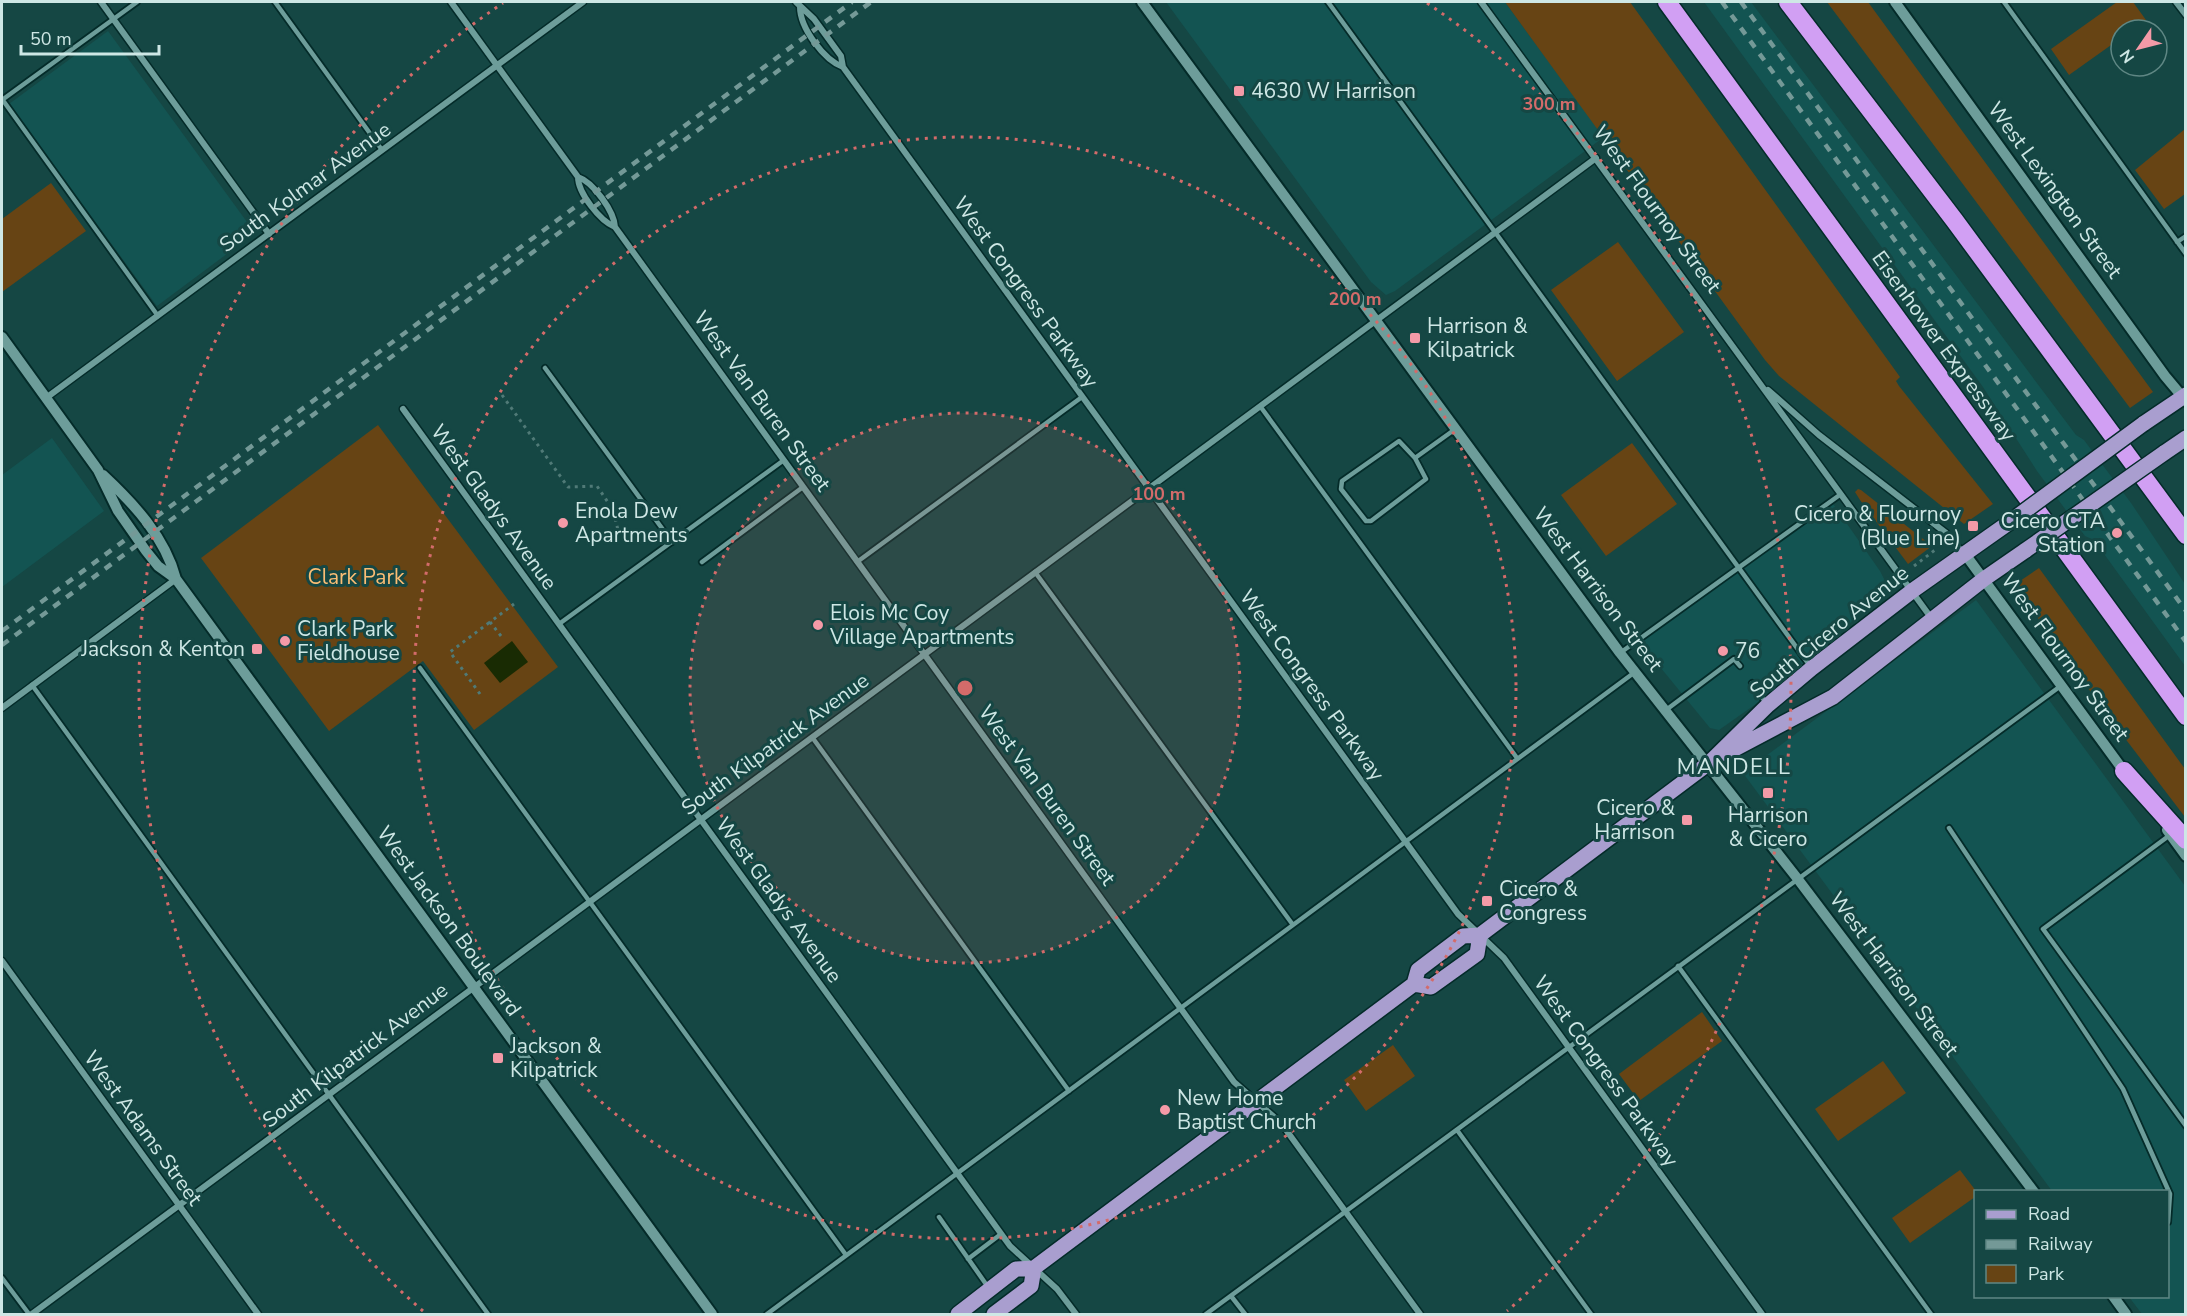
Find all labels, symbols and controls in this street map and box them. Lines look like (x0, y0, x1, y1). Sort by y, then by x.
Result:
scale bar (21, 18, 159, 56)
north arrow (2109, 18, 2169, 78)
text: 50 m (30, 27, 72, 51)
text: N (2115, 45, 2140, 67)
place label: 4630 W Harrison (1251, 77, 1416, 105)
marker: 4630 W Harrison (1232, 84, 1246, 98)
text: 300 m (1522, 92, 1576, 116)
street label: West Lexington Street (1981, 96, 2129, 284)
street label: South Kolmar Avenue (214, 115, 396, 259)
street label: West Flournoy Street (1587, 119, 1728, 299)
street label: West Congress Parkway (947, 191, 1105, 393)
street label: Eisenhower Expressway (1865, 245, 2023, 447)
text: 200 m (1328, 287, 1382, 311)
street label: West Van Buren Street (687, 305, 837, 497)
place label: Harrison & Kilpatrick (1427, 312, 1528, 364)
marker: Harrison & Kilpatrick (1408, 331, 1422, 345)
street label: West Gladys Avenue (424, 419, 564, 595)
text: 100 m (1132, 482, 1186, 506)
place label: Enola Dew Apartments (575, 497, 688, 549)
place label: Cicero & Flournoy (Blue Line) (1794, 500, 1961, 552)
street label: West Harrison Street (1527, 501, 1670, 677)
place label: Cicero CTA Station (2001, 507, 2105, 559)
marker: Enola Dew Apartments (556, 516, 570, 530)
marker: Cicero & Flournoy (Blue Line) (1966, 519, 1980, 533)
marker: Cicero CTA Station (2110, 526, 2124, 540)
street label: South Cicero Avenue (1744, 559, 1914, 705)
park label: Clark Park (308, 563, 405, 591)
street label: West Flournoy Street (1995, 567, 2136, 747)
street label: West Congress Parkway (1233, 584, 1391, 786)
place label: Elois Mc Coy Village Apartments (829, 599, 1014, 651)
place label: Clark Park Fieldhouse (297, 615, 400, 667)
marker: Elois Mc Coy Village Apartments (811, 618, 825, 632)
marker: Clark Park Fieldhouse (278, 634, 292, 648)
place label: Jackson & Kenton (80, 635, 245, 663)
place label: 76 (1735, 637, 1760, 665)
marker: Jackson & Kenton (250, 642, 264, 656)
marker: 76 (1716, 644, 1730, 658)
street label: South Kilpatrick Avenue (676, 666, 874, 822)
centre of rings (955, 678, 975, 698)
street label: West Van Buren Street (972, 699, 1122, 891)
district label: MANDELL (1677, 752, 1791, 782)
marker: Harrison & Cicero (1761, 786, 1775, 800)
place label: Cicero & Harrison (1594, 794, 1675, 846)
place label: Harrison & Cicero (1728, 801, 1808, 853)
street label: West Gladys Avenue (709, 812, 849, 988)
marker: Cicero & Harrison (1680, 813, 1694, 827)
street label: West Jackson Boulevard (370, 820, 528, 1022)
place label: Cicero & Congress (1499, 875, 1587, 927)
street label: West Harrison Street (1823, 886, 1966, 1062)
marker: Cicero & Congress (1480, 894, 1494, 908)
street label: West Congress Parkway (1527, 970, 1685, 1172)
street label: South Kilpatrick Avenue (257, 976, 453, 1134)
place label: Jackson & Kilpatrick (509, 1032, 602, 1084)
street label: West Adams Street (77, 1045, 209, 1212)
marker: Jackson & Kilpatrick (491, 1051, 505, 1065)
place label: New Home Baptist Church (1177, 1084, 1316, 1136)
marker: New Home Baptist Church (1158, 1103, 1172, 1117)
legend (1974, 1190, 2169, 1298)
text: Road (2028, 1202, 2070, 1226)
text: Railway (2028, 1232, 2093, 1256)
text: Park (2028, 1262, 2065, 1286)

